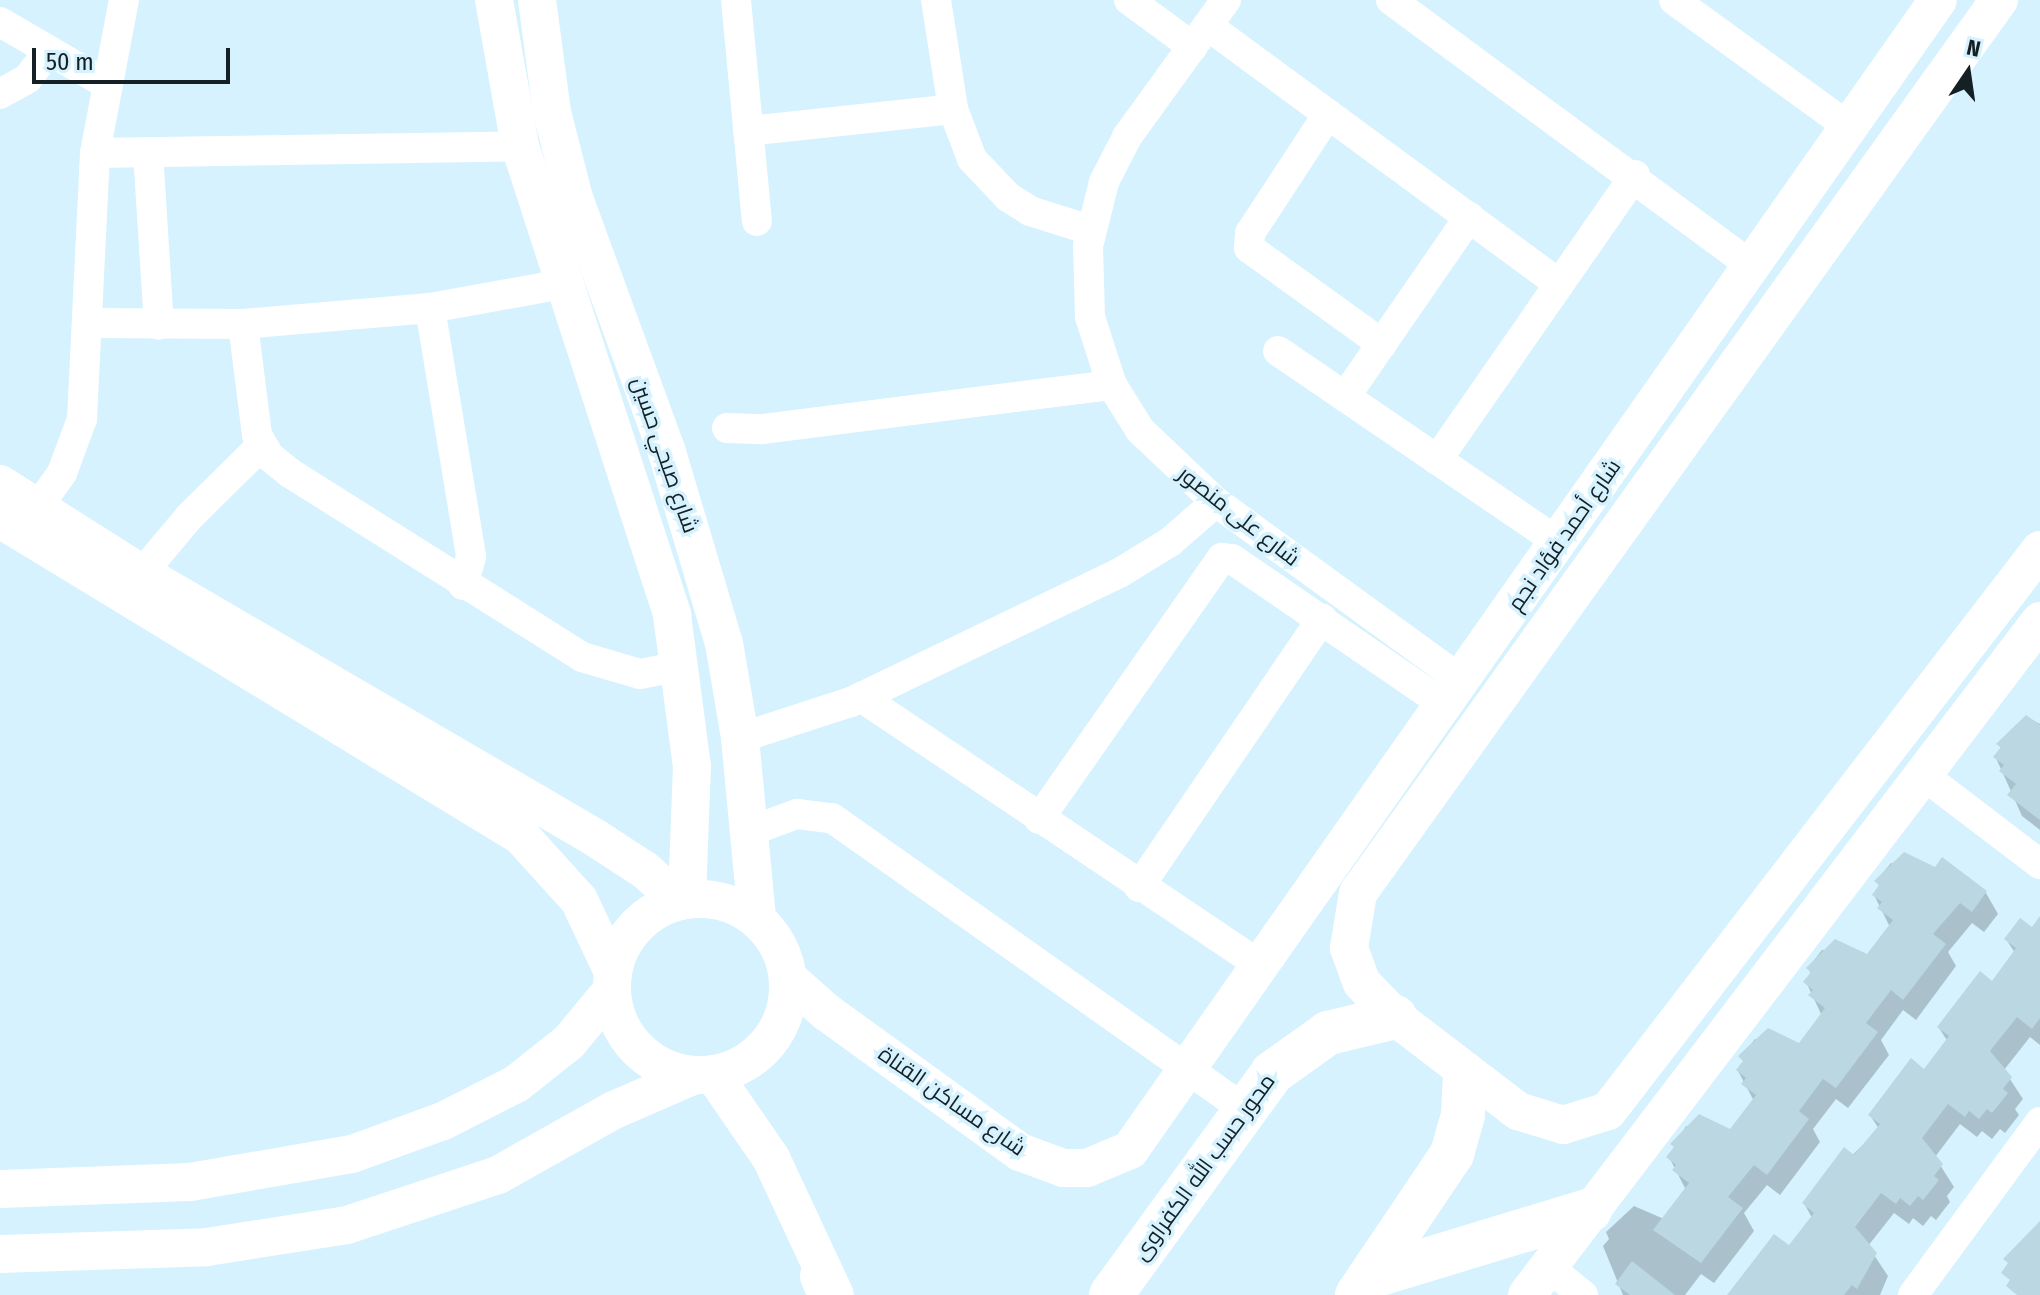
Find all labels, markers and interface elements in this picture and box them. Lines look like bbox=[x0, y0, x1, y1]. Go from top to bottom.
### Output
scale bar bbox=[36, 32, 234, 82]
north arrow bbox=[1928, 32, 2008, 112]
text: N bbox=[1964, 33, 1983, 63]
text: 50 m bbox=[46, 48, 94, 76]
street label: شارع صبحي حسين bbox=[626, 374, 704, 536]
street label: شارع أحمد فؤاد نجم bbox=[1502, 454, 1626, 616]
street label: شارع على منصور bbox=[1173, 460, 1305, 572]
street label: شارع مساكن القناة bbox=[873, 1040, 1031, 1162]
street label: محور حسب الله الكفراوى bbox=[1127, 1068, 1281, 1266]

